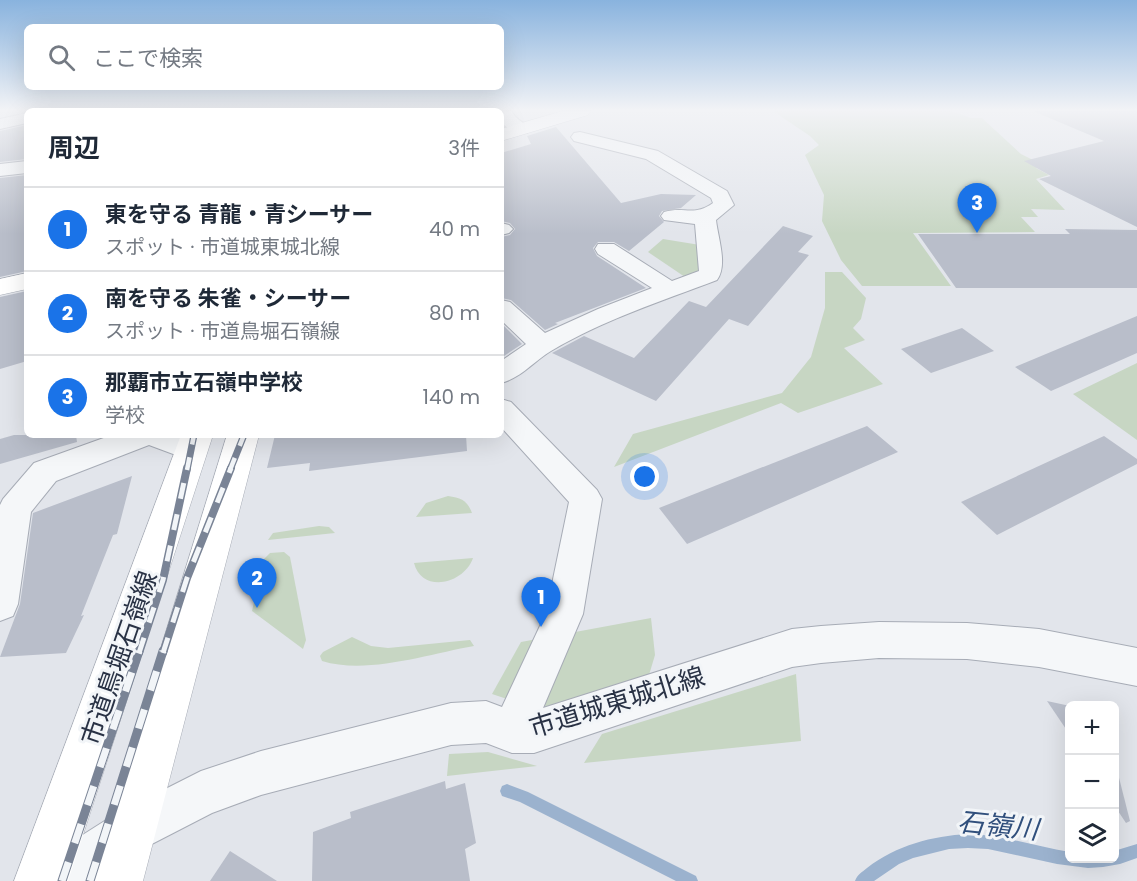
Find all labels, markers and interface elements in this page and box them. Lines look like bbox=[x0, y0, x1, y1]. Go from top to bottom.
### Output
search box bbox=[24, 24, 504, 90]
icon: search bbox=[45, 41, 78, 74]
text: ここで検索 bbox=[93, 43, 203, 74]
text: 周辺 bbox=[48, 130, 100, 166]
text: 3件 bbox=[448, 134, 480, 162]
pin: 3 bbox=[958, 184, 996, 233]
text: 東を守る 青龍・青シーサー bbox=[105, 199, 373, 230]
text: 1 bbox=[64, 215, 71, 243]
text: 40 m bbox=[429, 215, 480, 243]
text: スポット · 市道城東城北線 bbox=[105, 233, 340, 261]
text: 南を守る 朱雀・シーサー bbox=[105, 283, 351, 314]
text: 2 bbox=[62, 299, 73, 327]
text: 80 m bbox=[429, 299, 480, 327]
text: スポット · 市道鳥堀石嶺線 bbox=[105, 317, 340, 345]
text: 那覇市立石嶺中学校 bbox=[105, 367, 303, 398]
text: 3 bbox=[61, 383, 74, 411]
text: 140 m bbox=[423, 383, 480, 411]
text: 学校 bbox=[105, 401, 145, 429]
your location bbox=[630, 462, 659, 491]
pin: 2 bbox=[238, 558, 276, 608]
street label: 市道鳥堀石嶺線 bbox=[72, 566, 166, 750]
pin: 1 bbox=[522, 578, 560, 627]
street label: 市道城東城北線 bbox=[525, 658, 709, 746]
map controls bbox=[1065, 701, 1119, 863]
button: + bbox=[1065, 701, 1119, 755]
button: − bbox=[1065, 755, 1119, 809]
water label: 石嶺川 bbox=[956, 803, 1043, 848]
button: layers bbox=[1065, 809, 1119, 863]

